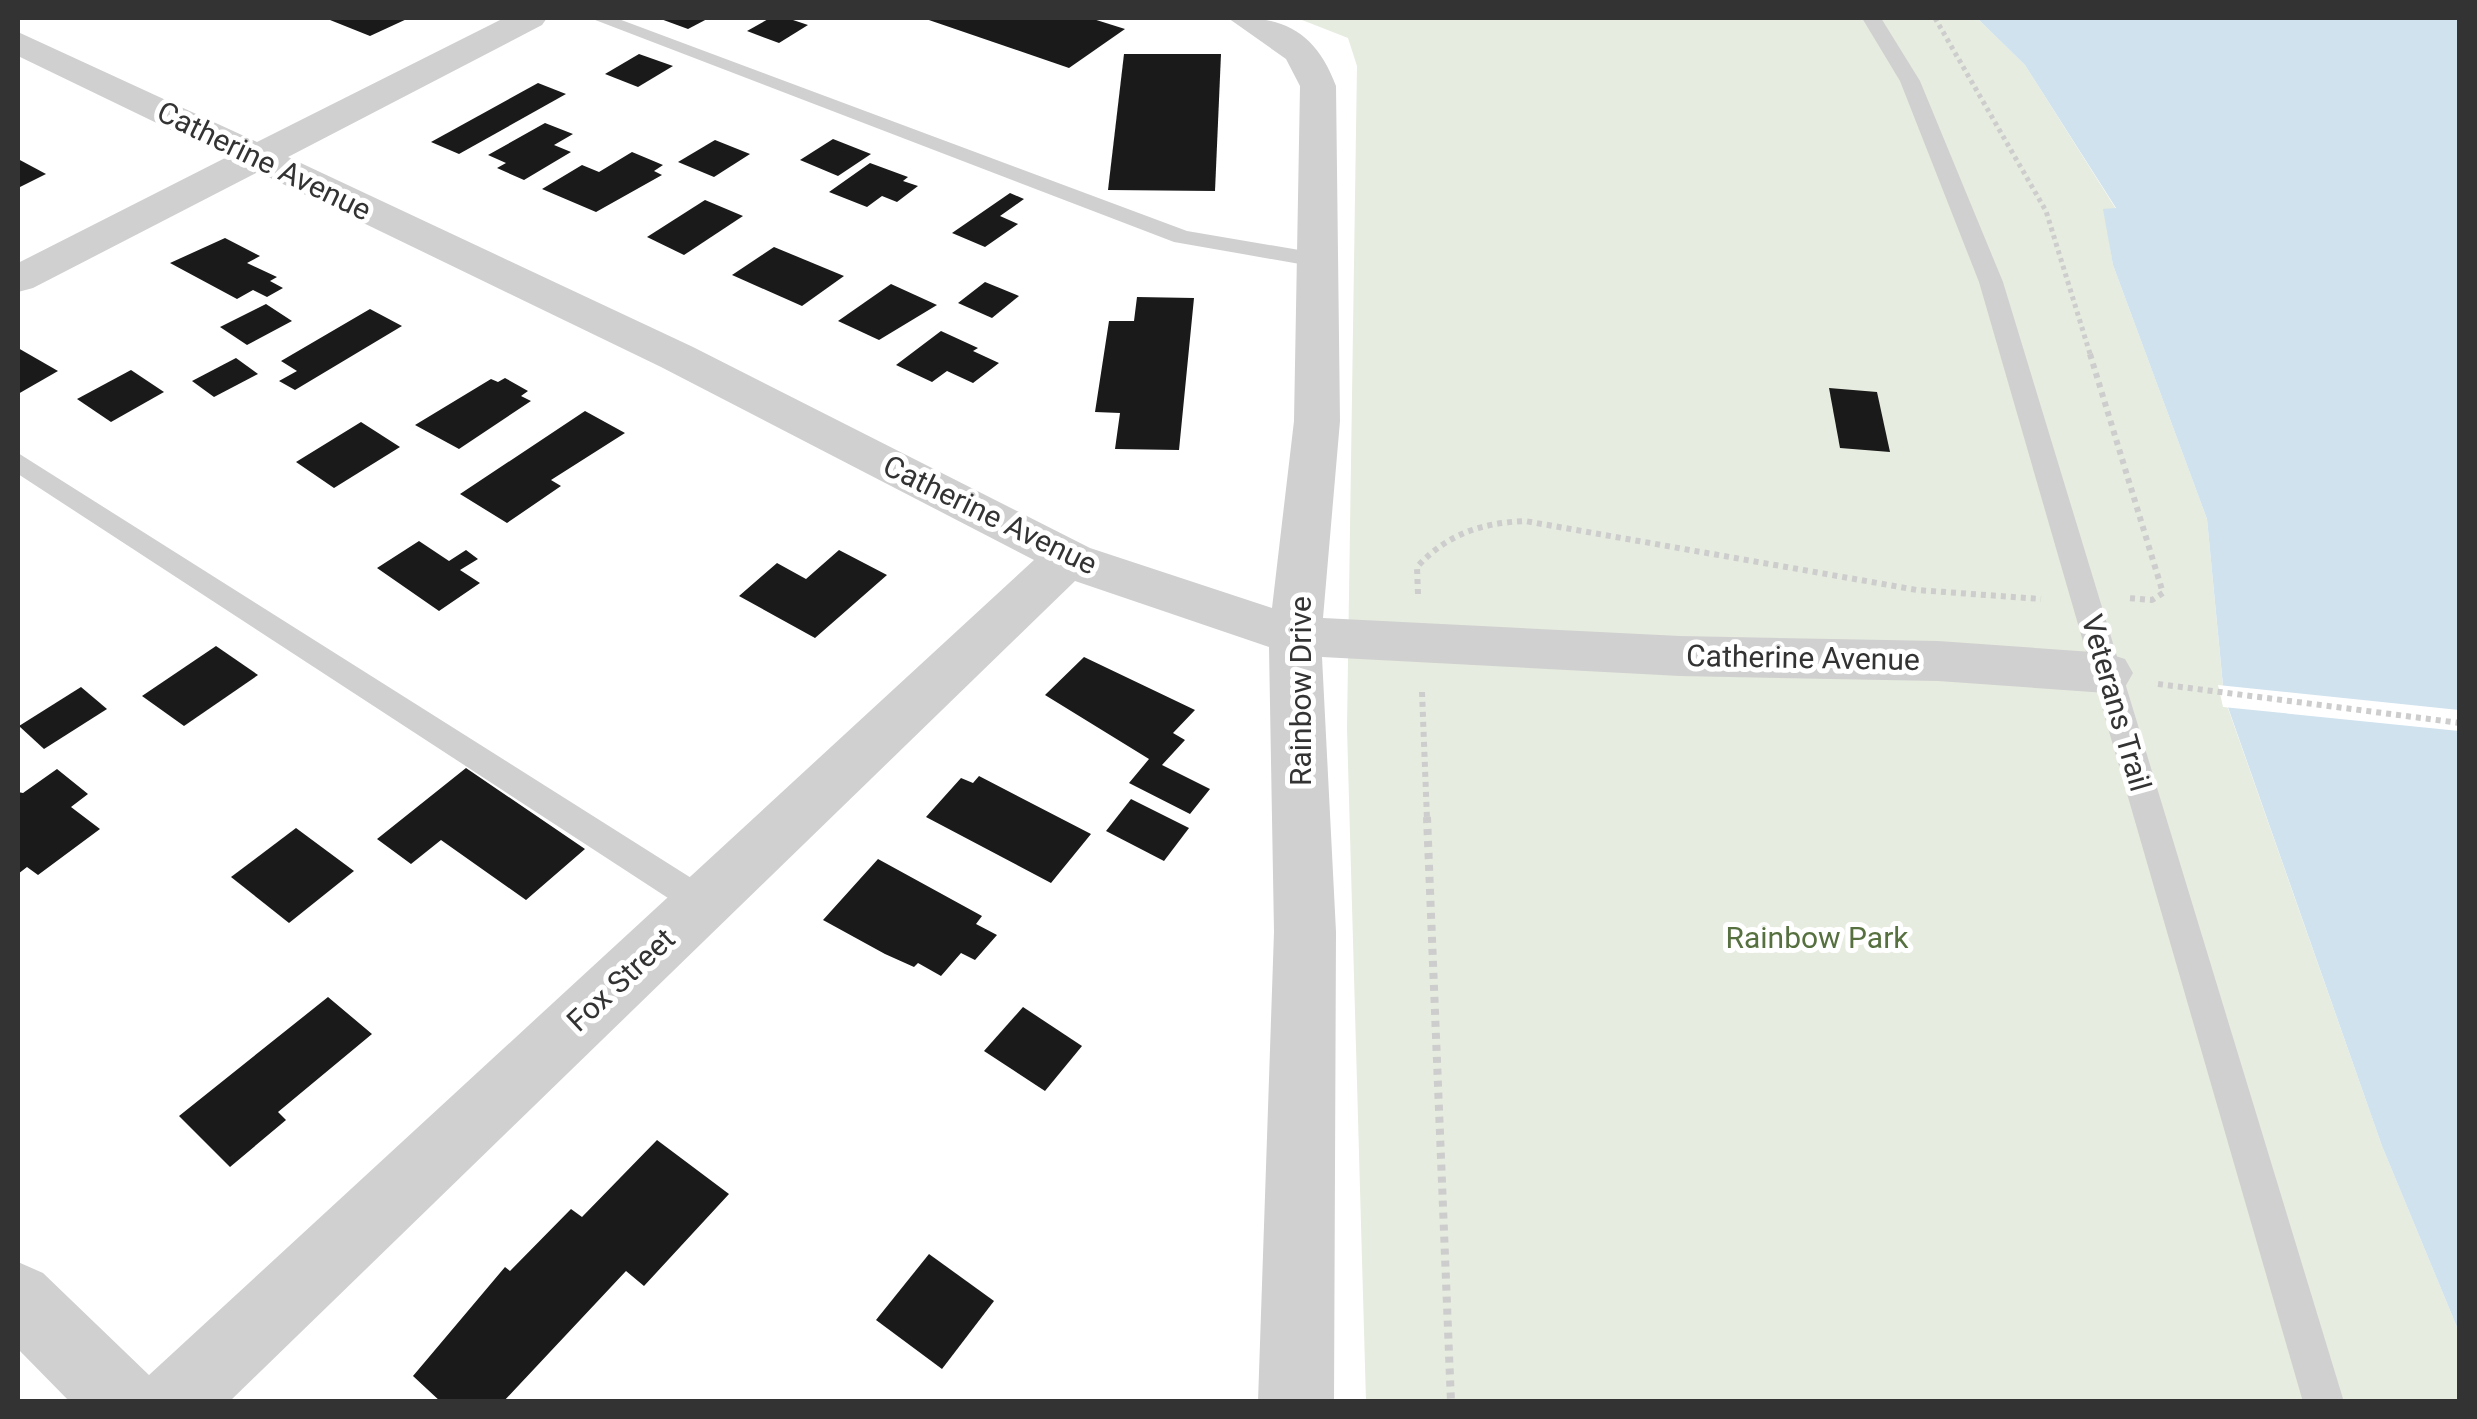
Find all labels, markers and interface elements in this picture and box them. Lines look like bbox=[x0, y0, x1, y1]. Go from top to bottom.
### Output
street label: Catherine Avenue bbox=[152, 94, 377, 227]
street label: Catherine Avenue bbox=[878, 448, 1103, 581]
street label: Rainbow Drive bbox=[1283, 596, 1318, 786]
street label: Veterans Trail bbox=[2075, 610, 2158, 795]
street label: Catherine Avenue bbox=[1686, 638, 1920, 677]
park label: Rainbow Park bbox=[1725, 920, 1909, 955]
street label: Fox Street bbox=[560, 921, 682, 1038]

